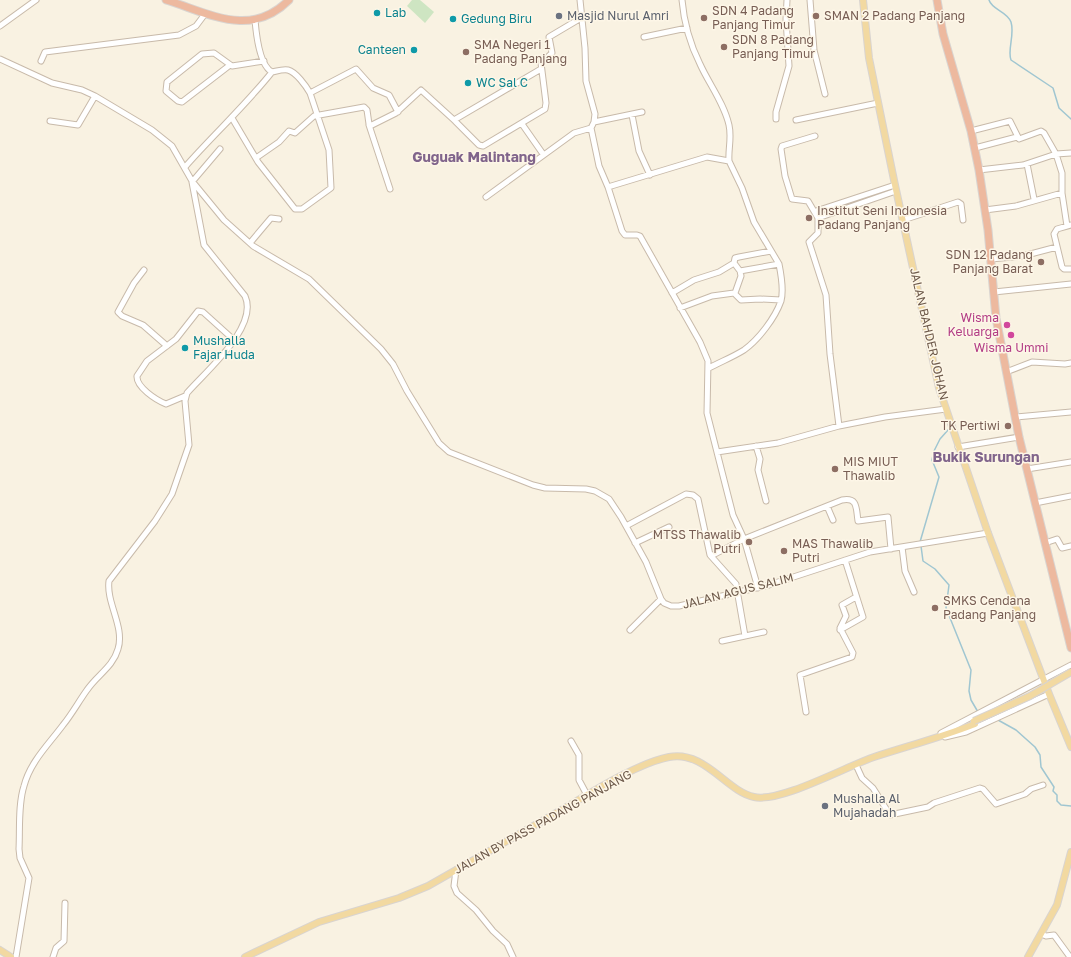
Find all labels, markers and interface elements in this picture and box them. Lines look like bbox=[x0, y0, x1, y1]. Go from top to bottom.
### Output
place label: SDN 4 Padang Panjang Timur bbox=[712, 3, 795, 32]
place label: Lab bbox=[385, 5, 406, 20]
marker: Lab bbox=[372, 8, 382, 18]
place label: Masjid Nurul Amri bbox=[567, 8, 669, 23]
place label: SMAN 2 Padang Panjang bbox=[824, 8, 965, 23]
place label: Gedung Biru bbox=[461, 11, 532, 26]
marker: Masjid Nurul Amri bbox=[554, 11, 564, 21]
marker: SMAN 2 Padang Panjang bbox=[811, 11, 821, 21]
marker: SDN 4 Padang Panjang Timur bbox=[699, 13, 709, 23]
marker: Gedung Biru bbox=[448, 14, 458, 24]
place label: SDN 8 Padang Panjang Timur bbox=[732, 32, 815, 61]
place label: SMA Negeri 1 Padang Panjang bbox=[474, 37, 567, 66]
place label: Canteen bbox=[358, 42, 406, 57]
marker: SDN 8 Padang Panjang Timur bbox=[719, 42, 729, 52]
marker: Canteen bbox=[409, 45, 419, 55]
marker: SMA Negeri 1 Padang Panjang bbox=[461, 47, 471, 57]
place label: WC Sal C bbox=[476, 75, 528, 90]
marker: WC Sal C bbox=[463, 78, 473, 88]
district label: Guguak Malintang bbox=[412, 148, 536, 165]
place label: Institut Seni Indonesia Padang Panjang bbox=[817, 203, 947, 232]
marker: Institut Seni Indonesia Padang Panjang bbox=[804, 213, 814, 223]
place label: SDN 12 Padang Panjang Barat bbox=[946, 247, 1033, 276]
marker: SDN 12 Padang Panjang Barat bbox=[1036, 257, 1046, 267]
street label: JALAN BAHDER JOHAN bbox=[907, 266, 952, 402]
place label: Wisma Keluarga bbox=[947, 310, 999, 339]
marker: Wisma Keluarga bbox=[1002, 320, 1012, 330]
marker: Wisma Ummi bbox=[1006, 330, 1016, 340]
place label: Mushalla Fajar Huda bbox=[193, 333, 255, 362]
place label: Wisma Ummi bbox=[974, 340, 1048, 355]
marker: Mushalla Fajar Huda bbox=[180, 343, 190, 353]
place label: TK Pertiwi bbox=[941, 418, 1000, 433]
marker: TK Pertiwi bbox=[1003, 421, 1013, 431]
district label: Bukik Surungan bbox=[933, 448, 1039, 465]
place label: MIS MIUT Thawalib bbox=[843, 454, 899, 483]
marker: MIS MIUT Thawalib bbox=[830, 464, 840, 474]
place label: MTSS Thawalib Putri bbox=[653, 527, 741, 556]
place label: MAS Thawalib Putri bbox=[792, 536, 873, 565]
marker: MTSS Thawalib Putri bbox=[744, 537, 754, 547]
marker: MAS Thawalib Putri bbox=[779, 546, 789, 556]
street label: JALAN AGUS SALIM bbox=[681, 569, 795, 612]
place label: SMKS Cendana Padang Panjang bbox=[943, 593, 1036, 622]
marker: SMKS Cendana Padang Panjang bbox=[930, 603, 940, 613]
street label: JALAN BY PASS PADANG PANJANG bbox=[451, 766, 634, 877]
place label: Mushalla Al Mujahadah bbox=[833, 791, 900, 820]
marker: Mushalla Al Mujahadah bbox=[820, 801, 830, 811]

